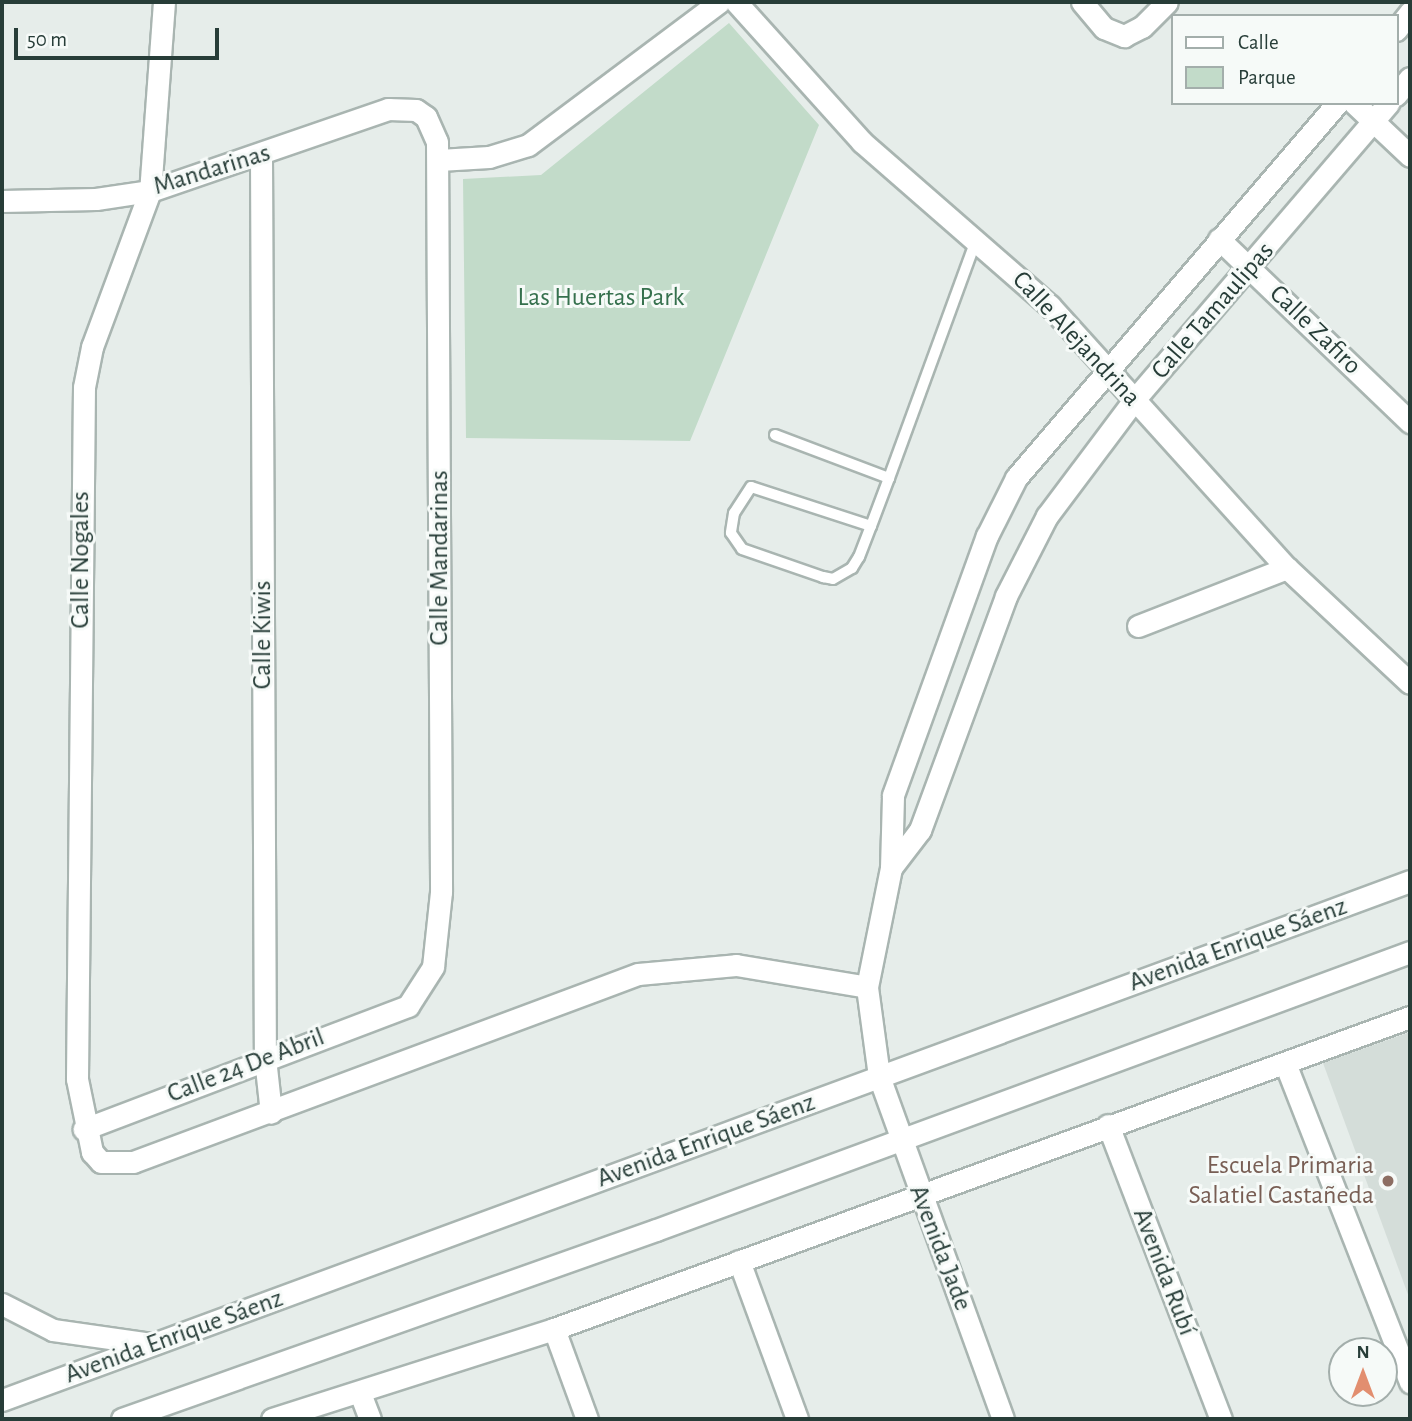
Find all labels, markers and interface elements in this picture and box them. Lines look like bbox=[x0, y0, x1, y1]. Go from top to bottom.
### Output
scale bar bbox=[18, 14, 222, 58]
legend bbox=[1170, 14, 1398, 105]
text: 50 m bbox=[27, 29, 67, 50]
text: Calle bbox=[1238, 32, 1279, 53]
text: Parque bbox=[1238, 67, 1296, 88]
street label: Mandarinas bbox=[150, 137, 274, 203]
street label: Calle Tamaulipas bbox=[1145, 236, 1281, 386]
street label: Calle Alejandrina bbox=[1005, 265, 1147, 413]
street label: Calle Zafiro bbox=[1263, 279, 1367, 381]
park label: Las Huertas Park bbox=[518, 282, 684, 314]
street label: Calle Mandarinas bbox=[424, 470, 456, 646]
street label: Calle Nogales bbox=[65, 491, 97, 629]
street label: Calle Kiwis bbox=[247, 581, 279, 689]
street label: Avenida Enrique Sáenz bbox=[1125, 891, 1351, 999]
street label: Calle 24 De Abril bbox=[163, 1022, 329, 1110]
street label: Avenida Enrique Sáenz bbox=[593, 1087, 819, 1195]
place label: Escuela Primaria Salatiel Castañeda bbox=[1188, 1150, 1374, 1212]
marker: Escuela Primaria Salatiel Castañeda bbox=[1380, 1173, 1396, 1189]
street label: Avenida Jade bbox=[902, 1181, 978, 1315]
street label: Avenida Rubí bbox=[1126, 1204, 1202, 1340]
street label: Avenida Enrique Sáenz bbox=[61, 1283, 287, 1391]
north arrow bbox=[1328, 1337, 1398, 1407]
text: N bbox=[1356, 1343, 1370, 1362]

